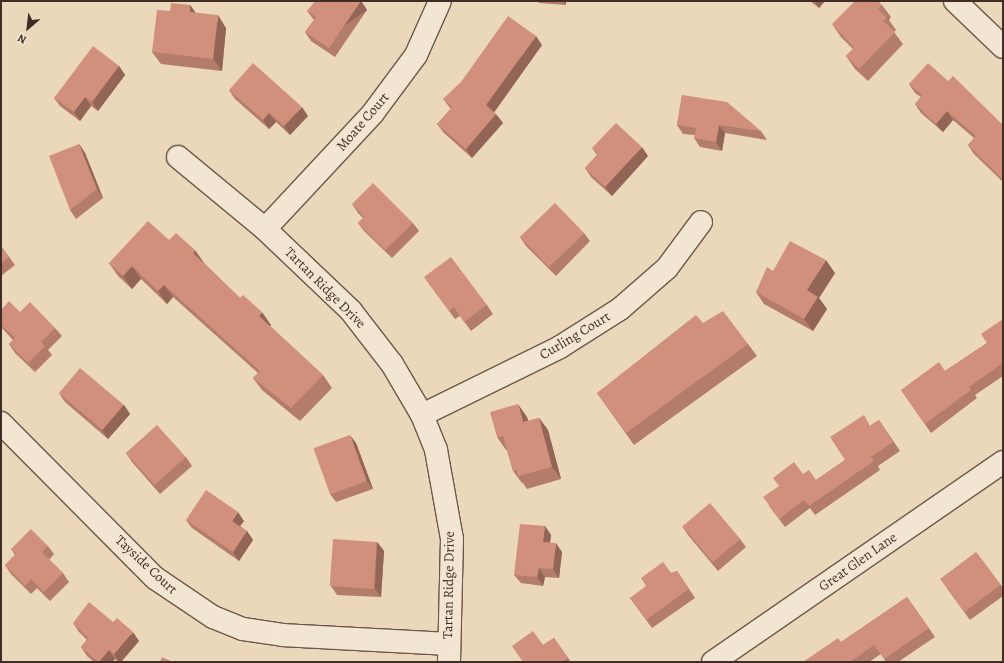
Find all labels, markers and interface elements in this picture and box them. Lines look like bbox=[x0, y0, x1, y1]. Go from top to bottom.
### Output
north arrow bbox=[8, 8, 48, 48]
text: N bbox=[15, 31, 29, 48]
street label: Moate Court bbox=[333, 89, 393, 155]
street label: Tartan Ridge Drive bbox=[281, 244, 369, 332]
street label: Curling Court bbox=[537, 308, 613, 364]
street label: Great Glen Lane bbox=[816, 529, 900, 595]
street label: Tartan Ridge Drive bbox=[440, 531, 458, 639]
street label: Tayside Court bbox=[112, 532, 180, 598]

